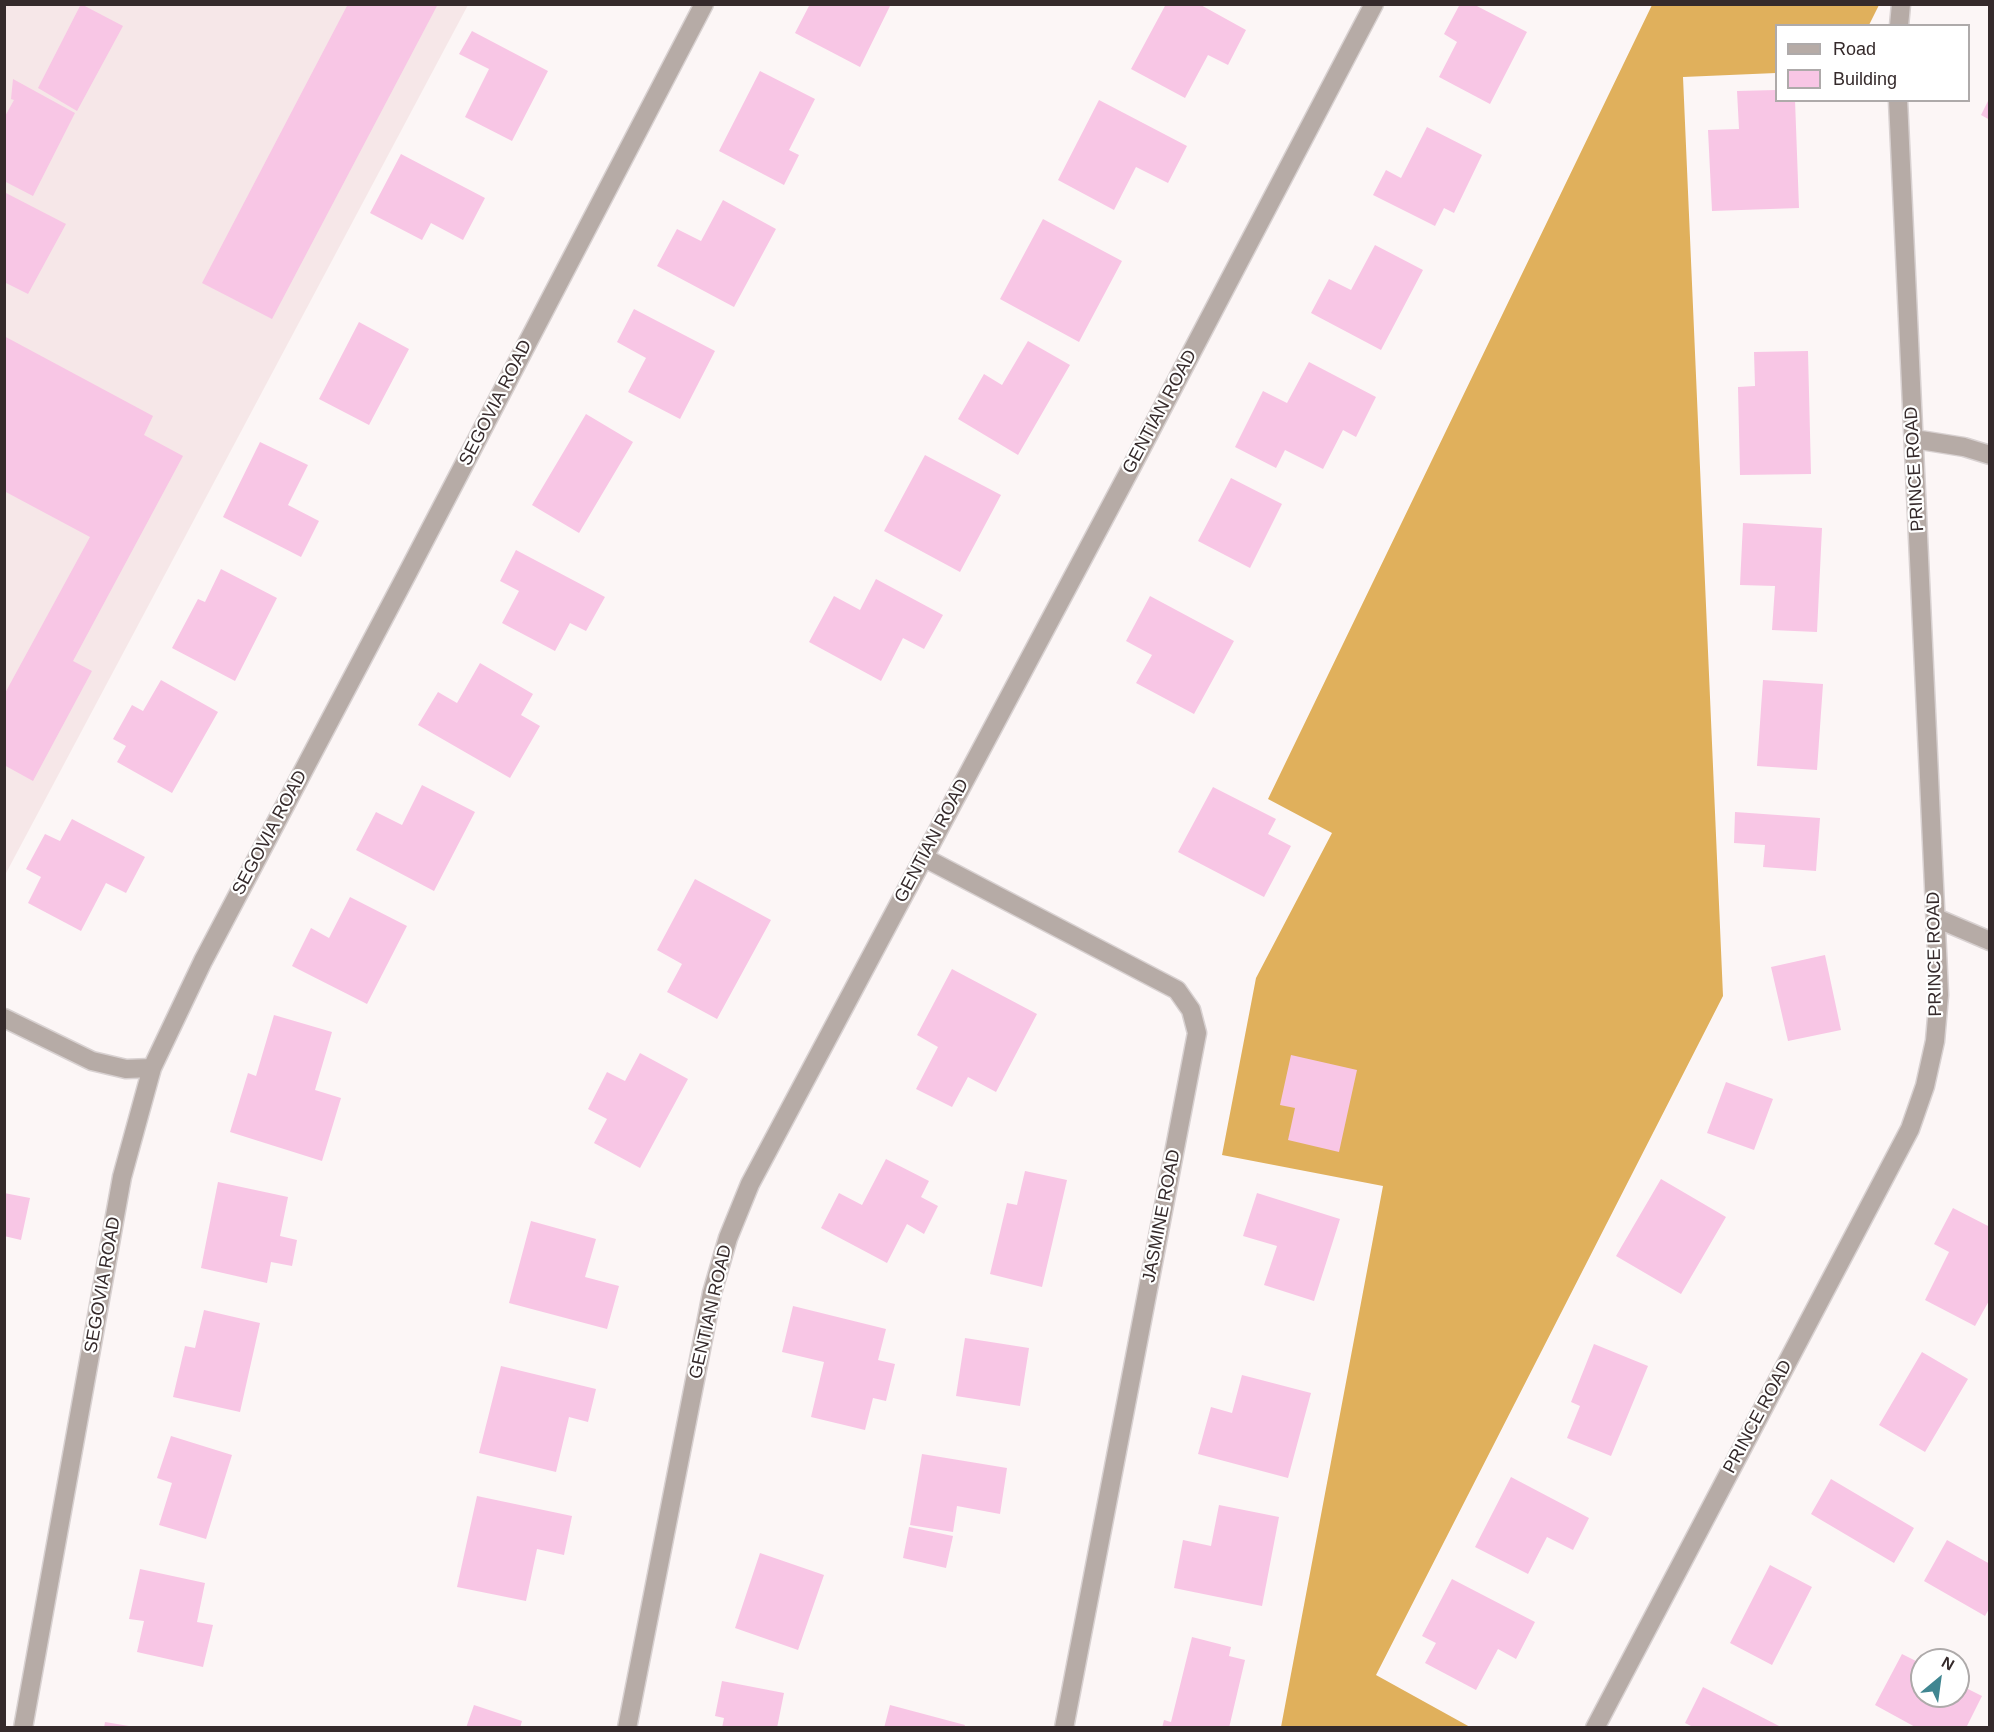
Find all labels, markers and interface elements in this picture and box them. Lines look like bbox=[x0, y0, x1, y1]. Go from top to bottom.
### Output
legend bbox=[1775, 24, 1970, 102]
text: Road bbox=[1833, 39, 1876, 59]
text: Building bbox=[1833, 69, 1897, 89]
street label: SEGOVIA ROAD bbox=[455, 337, 537, 469]
street label: GENTIAN ROAD bbox=[1118, 346, 1202, 478]
street label: PRINCE ROAD bbox=[1901, 406, 1929, 532]
street label: SEGOVIA ROAD bbox=[228, 767, 312, 899]
street label: GENTIAN ROAD bbox=[890, 775, 974, 907]
street label: PRINCE ROAD bbox=[1923, 891, 1947, 1017]
street label: JASMINE ROAD bbox=[1139, 1148, 1185, 1284]
street label: SEGOVIA ROAD bbox=[80, 1215, 126, 1355]
street label: GENTIAN ROAD bbox=[685, 1243, 737, 1381]
street label: PRINCE ROAD bbox=[1719, 1357, 1797, 1477]
north arrow bbox=[1910, 1648, 1970, 1708]
text: N bbox=[1939, 1653, 1957, 1674]

